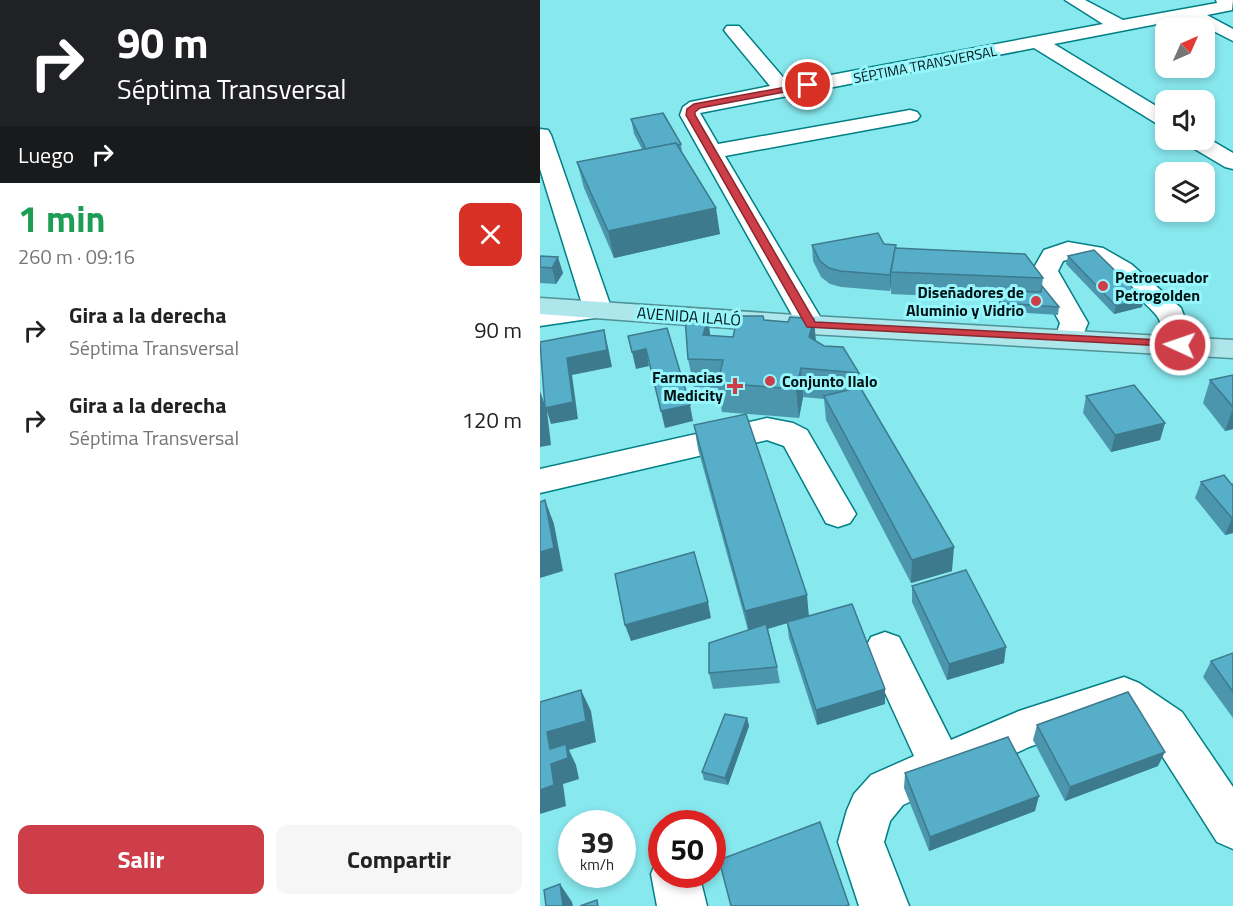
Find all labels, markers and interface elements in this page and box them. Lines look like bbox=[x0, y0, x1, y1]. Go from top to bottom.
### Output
text: 90 m bbox=[117, 10, 209, 74]
north arrow bbox=[1155, 18, 1215, 78]
map controls bbox=[1155, 18, 1215, 222]
icon: right bbox=[18, 24, 96, 102]
street label: SÉPTIMA TRANSVERSAL bbox=[851, 40, 999, 88]
pin bbox=[782, 59, 833, 110]
text: Séptima Transversal bbox=[117, 68, 347, 109]
icon: arrive bbox=[791, 68, 824, 101]
button: sound bbox=[1155, 90, 1215, 150]
text: Luego bbox=[18, 138, 74, 172]
icon: right bbox=[86, 138, 119, 171]
button: layers bbox=[1155, 162, 1215, 222]
text: 1 min bbox=[18, 191, 105, 246]
button: close bbox=[459, 203, 522, 266]
text: 260 m · 09:16 bbox=[18, 241, 135, 272]
place label: Petroecuador Petrogolden bbox=[1115, 265, 1208, 307]
marker: Petroecuador Petrogolden bbox=[1096, 279, 1110, 293]
place label: Diseñadores de Aluminio y Vidrio bbox=[906, 280, 1024, 322]
marker: Diseñadores de Aluminio y Vidrio bbox=[1029, 294, 1043, 308]
text: Gira a la derecha bbox=[69, 298, 226, 332]
street label: AVENIDA ILALÓ bbox=[636, 300, 742, 332]
text: 90 m bbox=[474, 313, 522, 347]
position arrow bbox=[1148, 313, 1212, 377]
icon: right bbox=[18, 314, 51, 347]
text: Séptima Transversal bbox=[69, 332, 239, 363]
place label: Farmacias Medicity bbox=[652, 365, 723, 407]
place label: Conjunto Ilalo bbox=[782, 369, 878, 393]
marker: Conjunto Ilalo bbox=[763, 374, 777, 388]
marker: Farmacias Medicity bbox=[728, 379, 742, 393]
text: Gira a la derecha bbox=[69, 388, 226, 422]
text: 120 m bbox=[462, 403, 522, 437]
icon: right bbox=[18, 404, 51, 437]
text: Séptima Transversal bbox=[69, 422, 239, 453]
speed limit sign: 50 bbox=[648, 810, 726, 888]
text: 39 bbox=[580, 819, 614, 865]
button: Salir bbox=[18, 825, 264, 894]
button: Compartir bbox=[276, 825, 522, 894]
text: km/h bbox=[580, 853, 614, 876]

